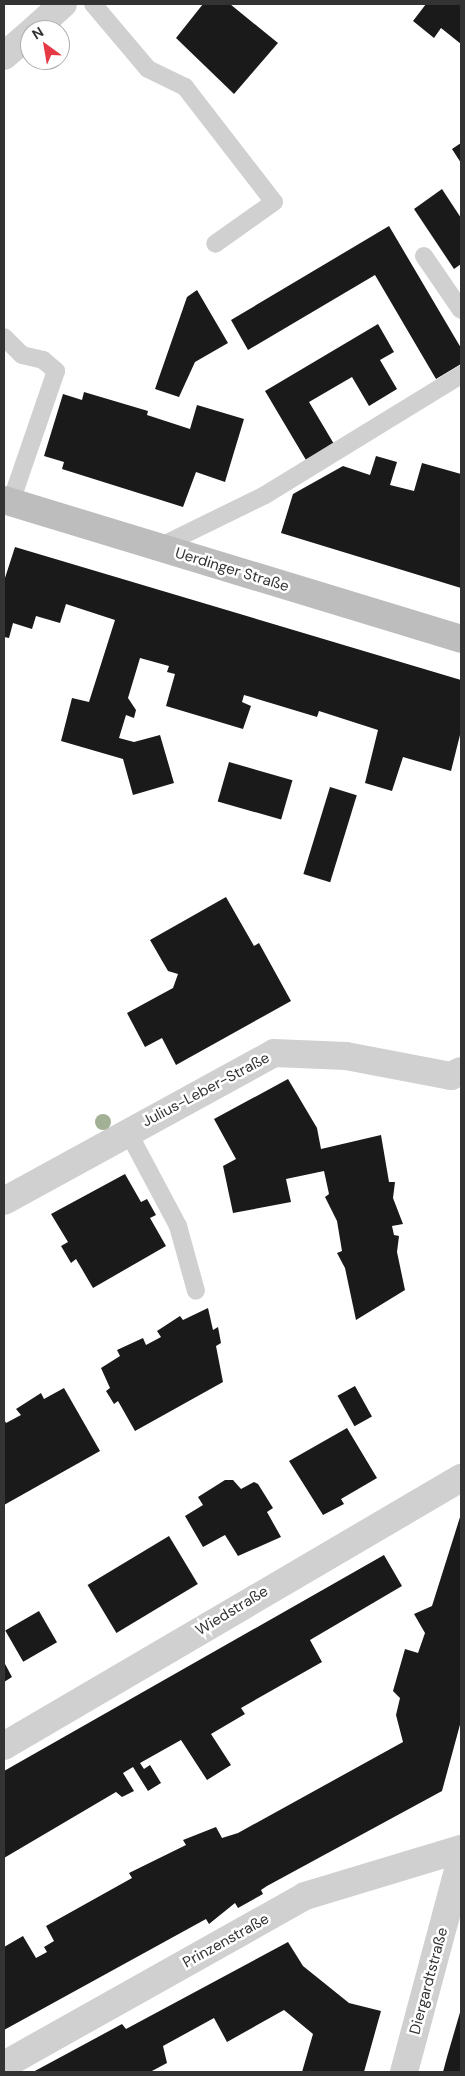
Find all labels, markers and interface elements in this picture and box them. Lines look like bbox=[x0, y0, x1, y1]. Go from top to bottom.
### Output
north arrow bbox=[20, 20, 70, 70]
text: N bbox=[28, 23, 47, 43]
street label: Uerdinger Straße bbox=[173, 544, 291, 596]
street label: Julius-Leber-Straße bbox=[139, 1049, 273, 1131]
street label: Wiedstraße bbox=[193, 1582, 271, 1640]
street label: Prinzenstraße bbox=[180, 1910, 272, 1972]
street label: Diergardtstraße bbox=[406, 1926, 452, 2036]

